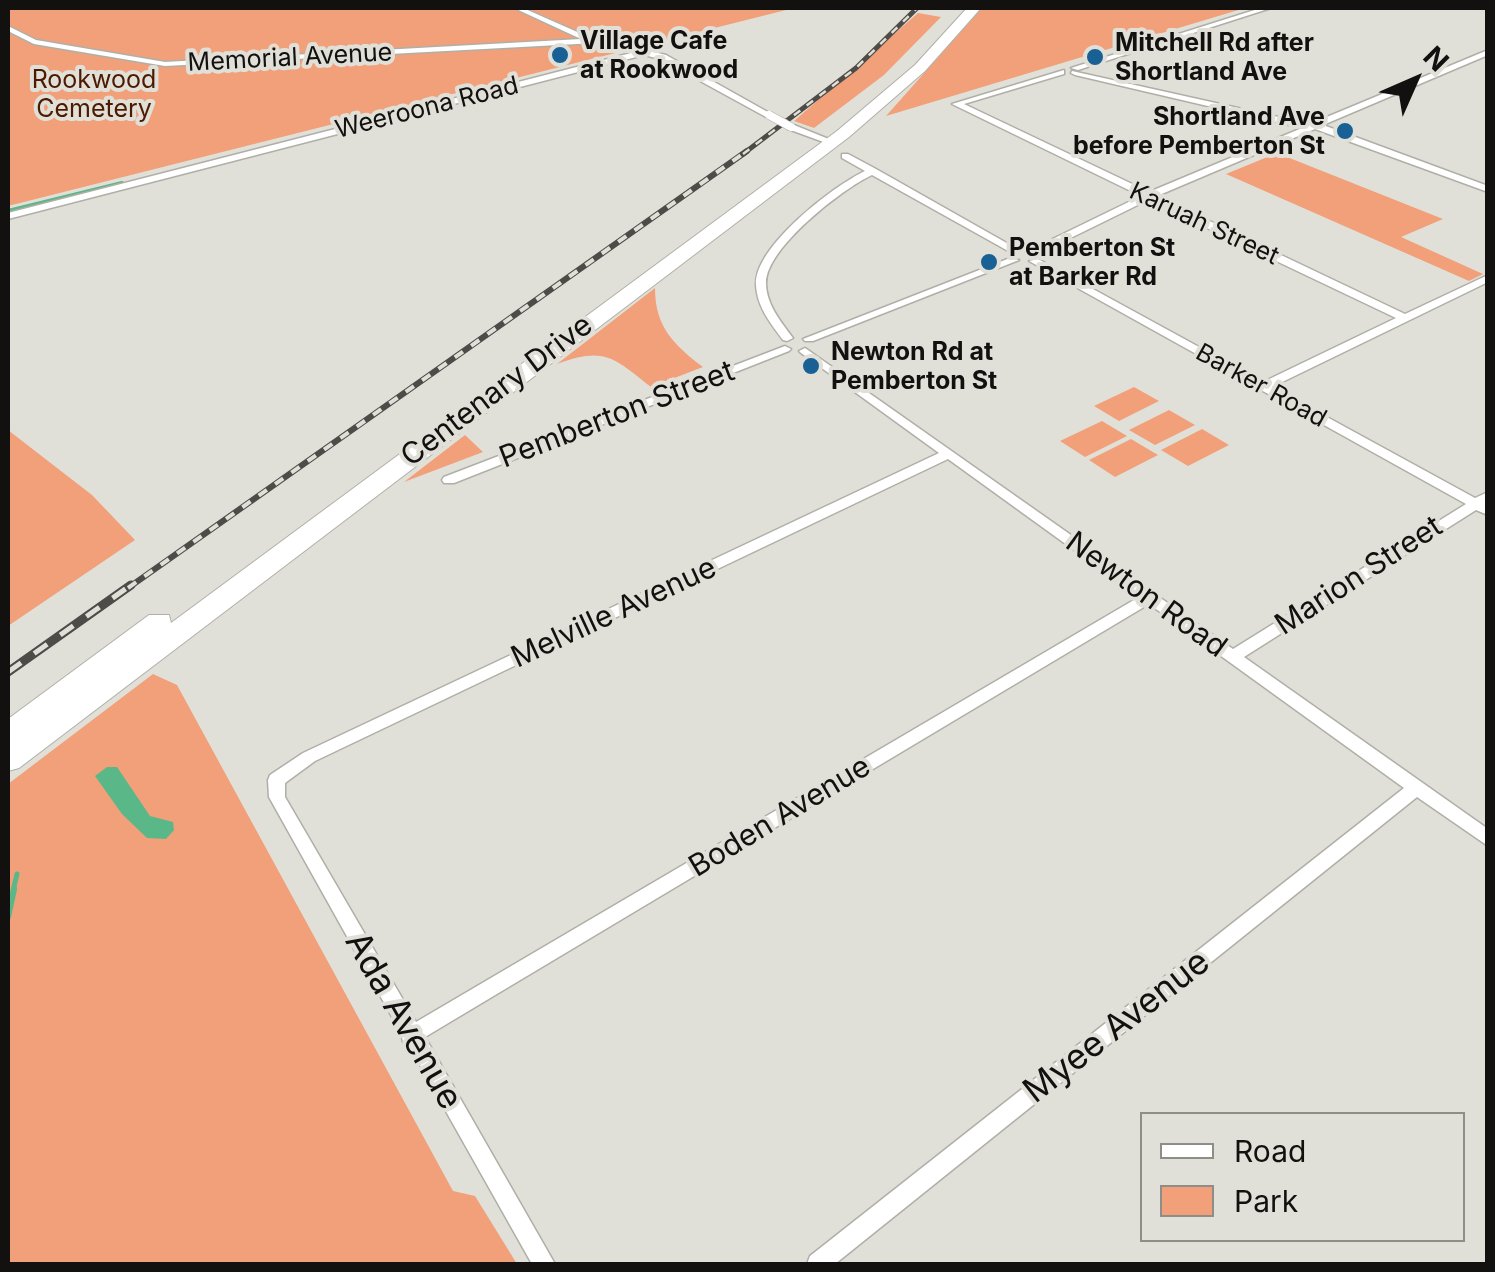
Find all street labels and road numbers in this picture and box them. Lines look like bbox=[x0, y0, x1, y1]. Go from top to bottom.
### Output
street label: Memorial Avenue bbox=[187, 38, 393, 78]
street label: Weeroona Road bbox=[332, 71, 522, 145]
street label: Karuah Street bbox=[1125, 176, 1283, 272]
street label: Centenary Drive bbox=[394, 307, 600, 475]
street label: Barker Road bbox=[1190, 338, 1332, 434]
street label: Pemberton Street bbox=[494, 354, 740, 476]
street label: Marion Street bbox=[1269, 509, 1449, 643]
street label: Newton Road bbox=[1059, 525, 1233, 665]
street label: Melville Avenue bbox=[506, 550, 722, 676]
street label: Boden Avenue bbox=[683, 749, 877, 885]
street label: Ada Avenue bbox=[335, 925, 471, 1117]
street label: Myee Avenue bbox=[1016, 941, 1218, 1113]

